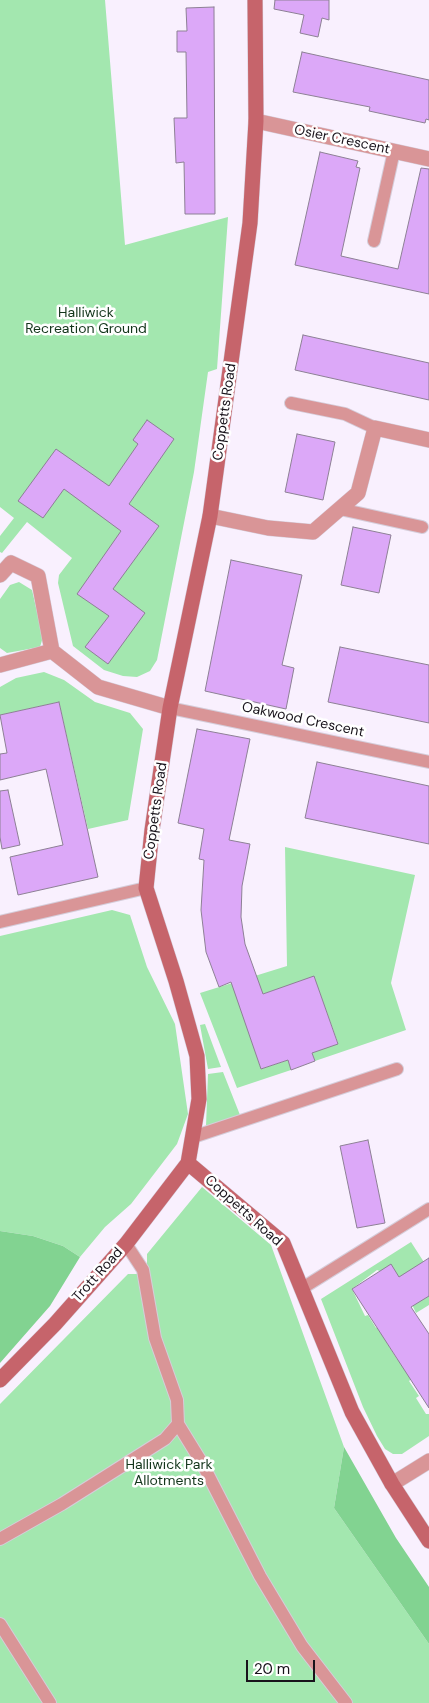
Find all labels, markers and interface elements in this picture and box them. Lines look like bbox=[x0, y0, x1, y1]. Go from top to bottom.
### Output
street label: Osier Crescent bbox=[293, 122, 391, 158]
park label: Halliwick Recreation Ground bbox=[25, 305, 147, 338]
street label: Coppetts Road bbox=[210, 362, 240, 462]
street label: Oakwood Crescent bbox=[240, 699, 366, 741]
street label: Coppetts Road bbox=[141, 761, 171, 861]
street label: Coppetts Road bbox=[201, 1172, 285, 1250]
street label: Trott Road bbox=[69, 1244, 127, 1306]
park label: Halliwick Park Allotments bbox=[125, 1457, 213, 1490]
scale bar bbox=[249, 1650, 318, 1682]
text: 20 m bbox=[254, 1659, 290, 1679]

